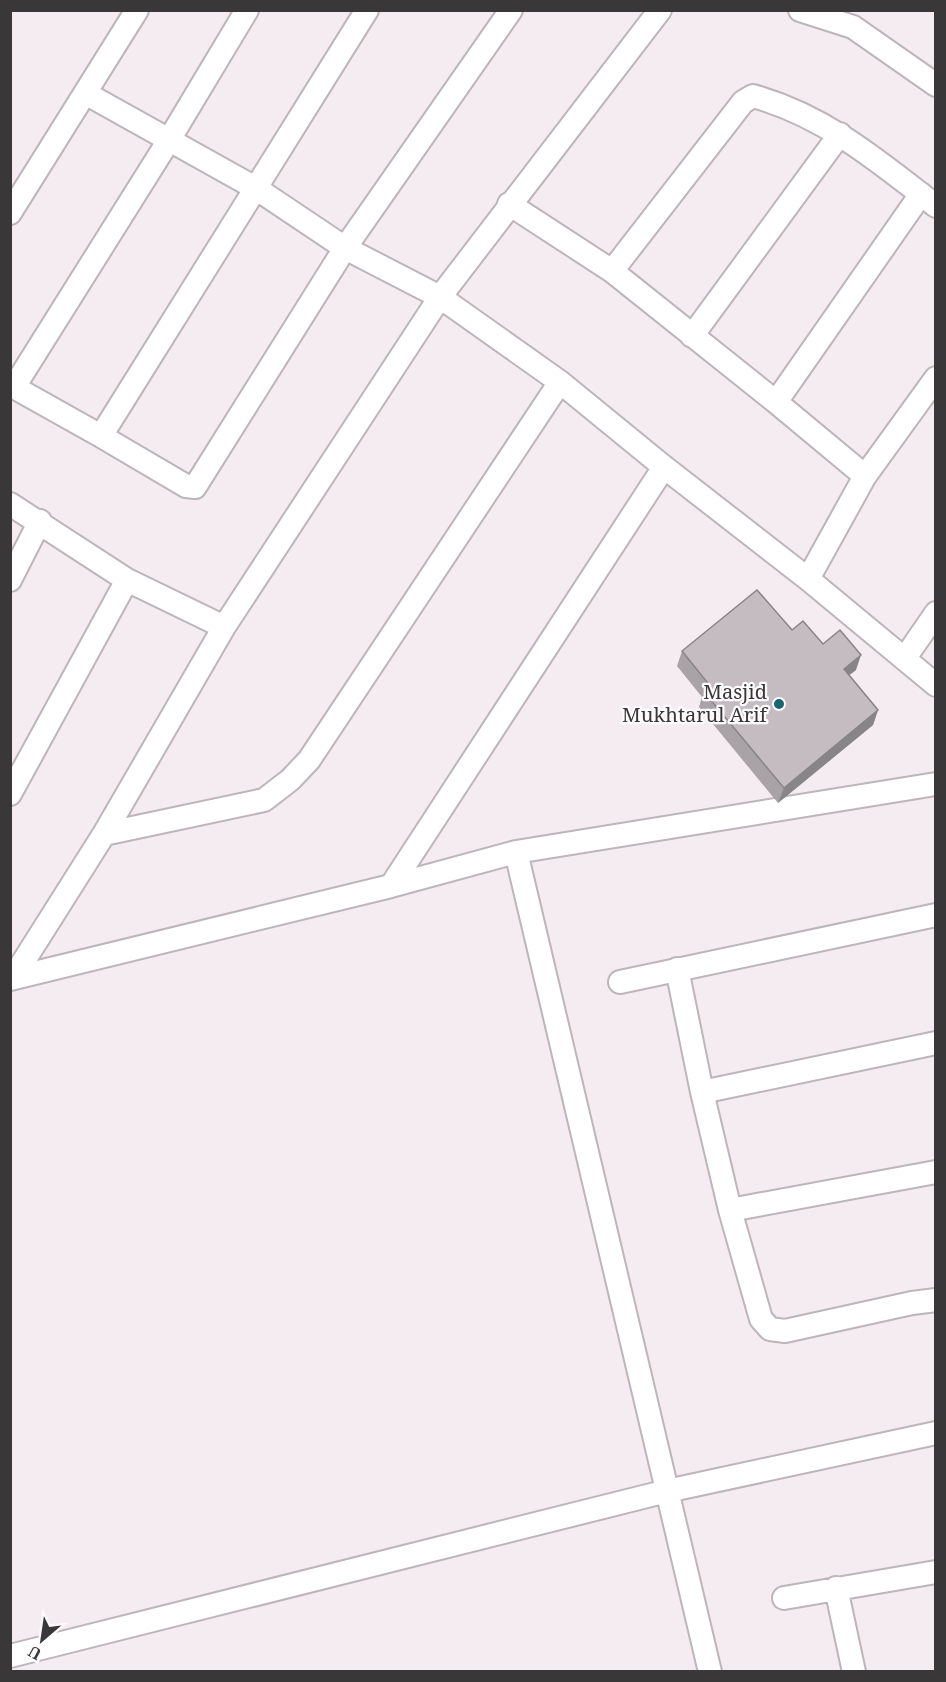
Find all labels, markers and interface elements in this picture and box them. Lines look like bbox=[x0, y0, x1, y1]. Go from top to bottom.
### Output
place label: Masjid Mukhtarul Arif bbox=[622, 678, 769, 728]
marker: Masjid Mukhtarul Arif bbox=[772, 697, 786, 711]
north arrow bbox=[12, 1610, 72, 1670]
text: U bbox=[24, 1641, 45, 1666]

